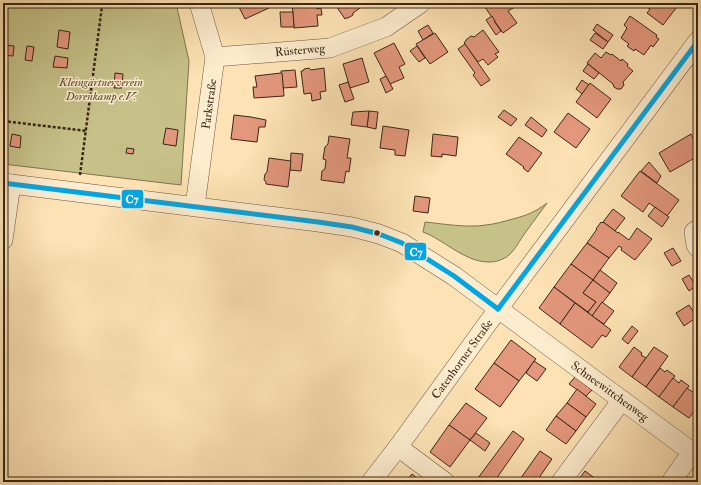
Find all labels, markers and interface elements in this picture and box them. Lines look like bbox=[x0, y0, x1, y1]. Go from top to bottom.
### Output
street label: Rüsterweg bbox=[274, 41, 327, 60]
park label: Kleingärtnerverein Dorenkamp e.V. bbox=[58, 75, 143, 104]
street label: Parkstraße bbox=[199, 78, 220, 130]
line badge: C7 bbox=[121, 189, 144, 209]
text: C7 bbox=[125, 193, 140, 206]
unlabelled marker bbox=[372, 228, 382, 238]
line badge: C7 bbox=[404, 242, 427, 261]
text: C7 bbox=[409, 246, 424, 259]
street label: Catenhorner Straße bbox=[428, 316, 496, 402]
street label: Schneewittchenweg bbox=[568, 358, 653, 425]

